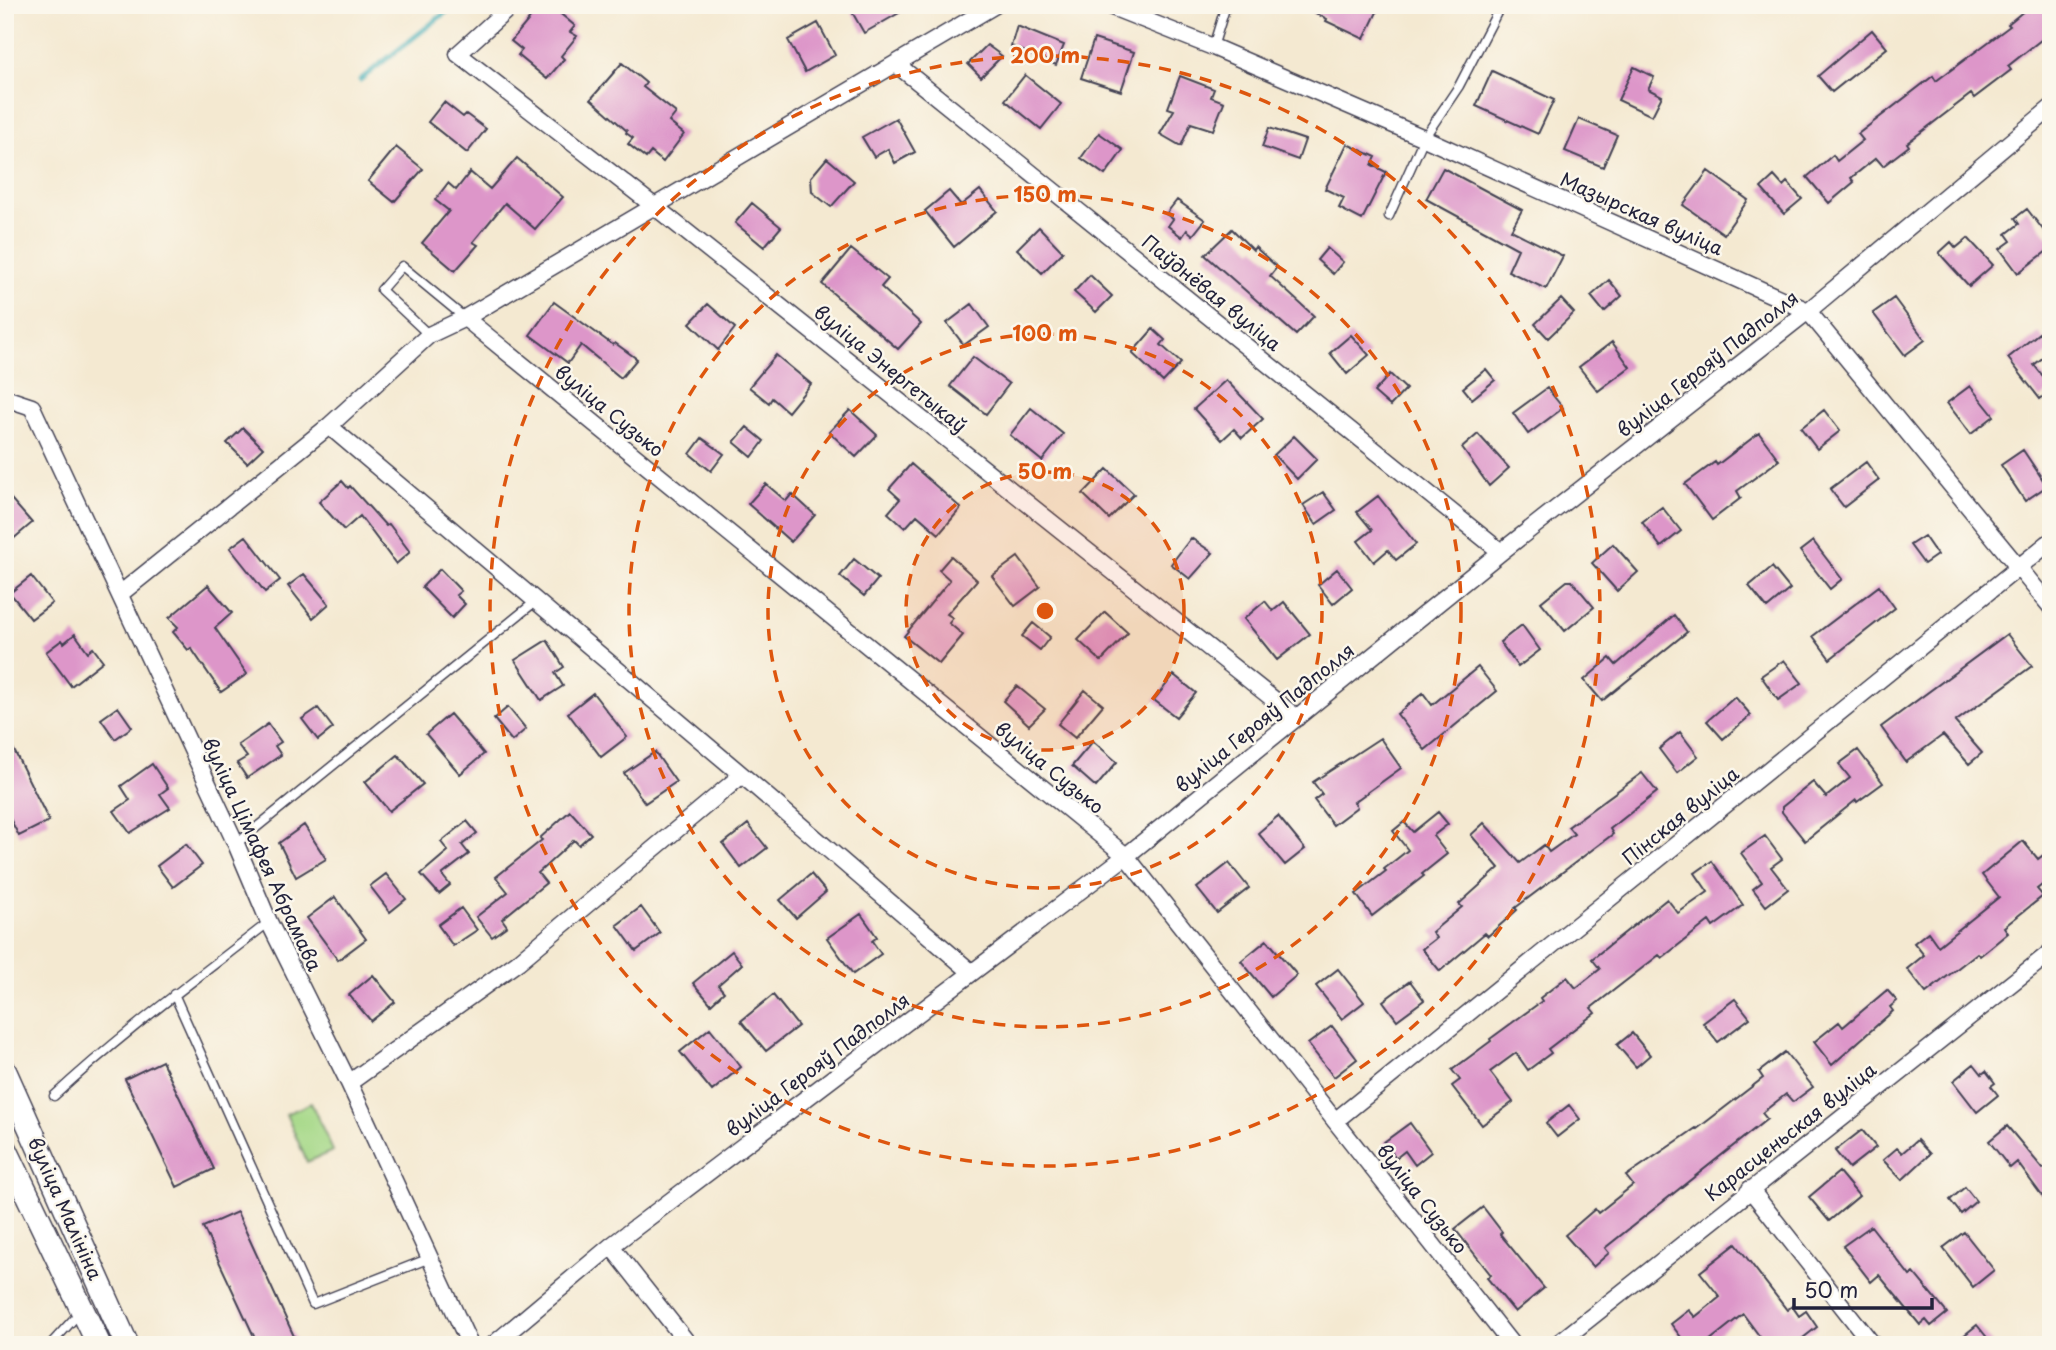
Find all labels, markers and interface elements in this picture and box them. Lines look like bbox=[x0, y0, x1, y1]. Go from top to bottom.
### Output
text: 200 m bbox=[1010, 38, 1080, 70]
street label: Мазырская вуліца bbox=[1556, 164, 1728, 262]
text: 150 m bbox=[1013, 177, 1077, 209]
street label: Паўднёвая вуліца bbox=[1136, 227, 1288, 357]
street label: вуліца Герояў Падполля bbox=[1610, 283, 1804, 443]
street label: вуліца Энергетыкаў bbox=[809, 297, 973, 439]
text: 100 m bbox=[1012, 316, 1078, 348]
street label: вуліца Сузько bbox=[549, 357, 671, 463]
text: 50 m bbox=[1018, 454, 1072, 486]
centre of rings bbox=[1033, 599, 1057, 623]
street label: вуліца Герояў Падполля bbox=[1168, 636, 1360, 798]
street label: вуліца Сузько bbox=[989, 714, 1111, 820]
street label: вуліца Цімафея Абрамава bbox=[197, 733, 330, 975]
street label: Пінская вуліца bbox=[1616, 759, 1745, 871]
street label: вуліца Герояў Падполля bbox=[719, 985, 915, 1143]
street label: Карасценьская вуліца bbox=[1698, 1055, 1882, 1207]
street label: вуліца Малініна bbox=[22, 1132, 110, 1284]
street label: вуліца Сузько bbox=[1371, 1137, 1475, 1259]
scale bar bbox=[1794, 1266, 1932, 1310]
text: 50 m bbox=[1804, 1273, 1858, 1305]

